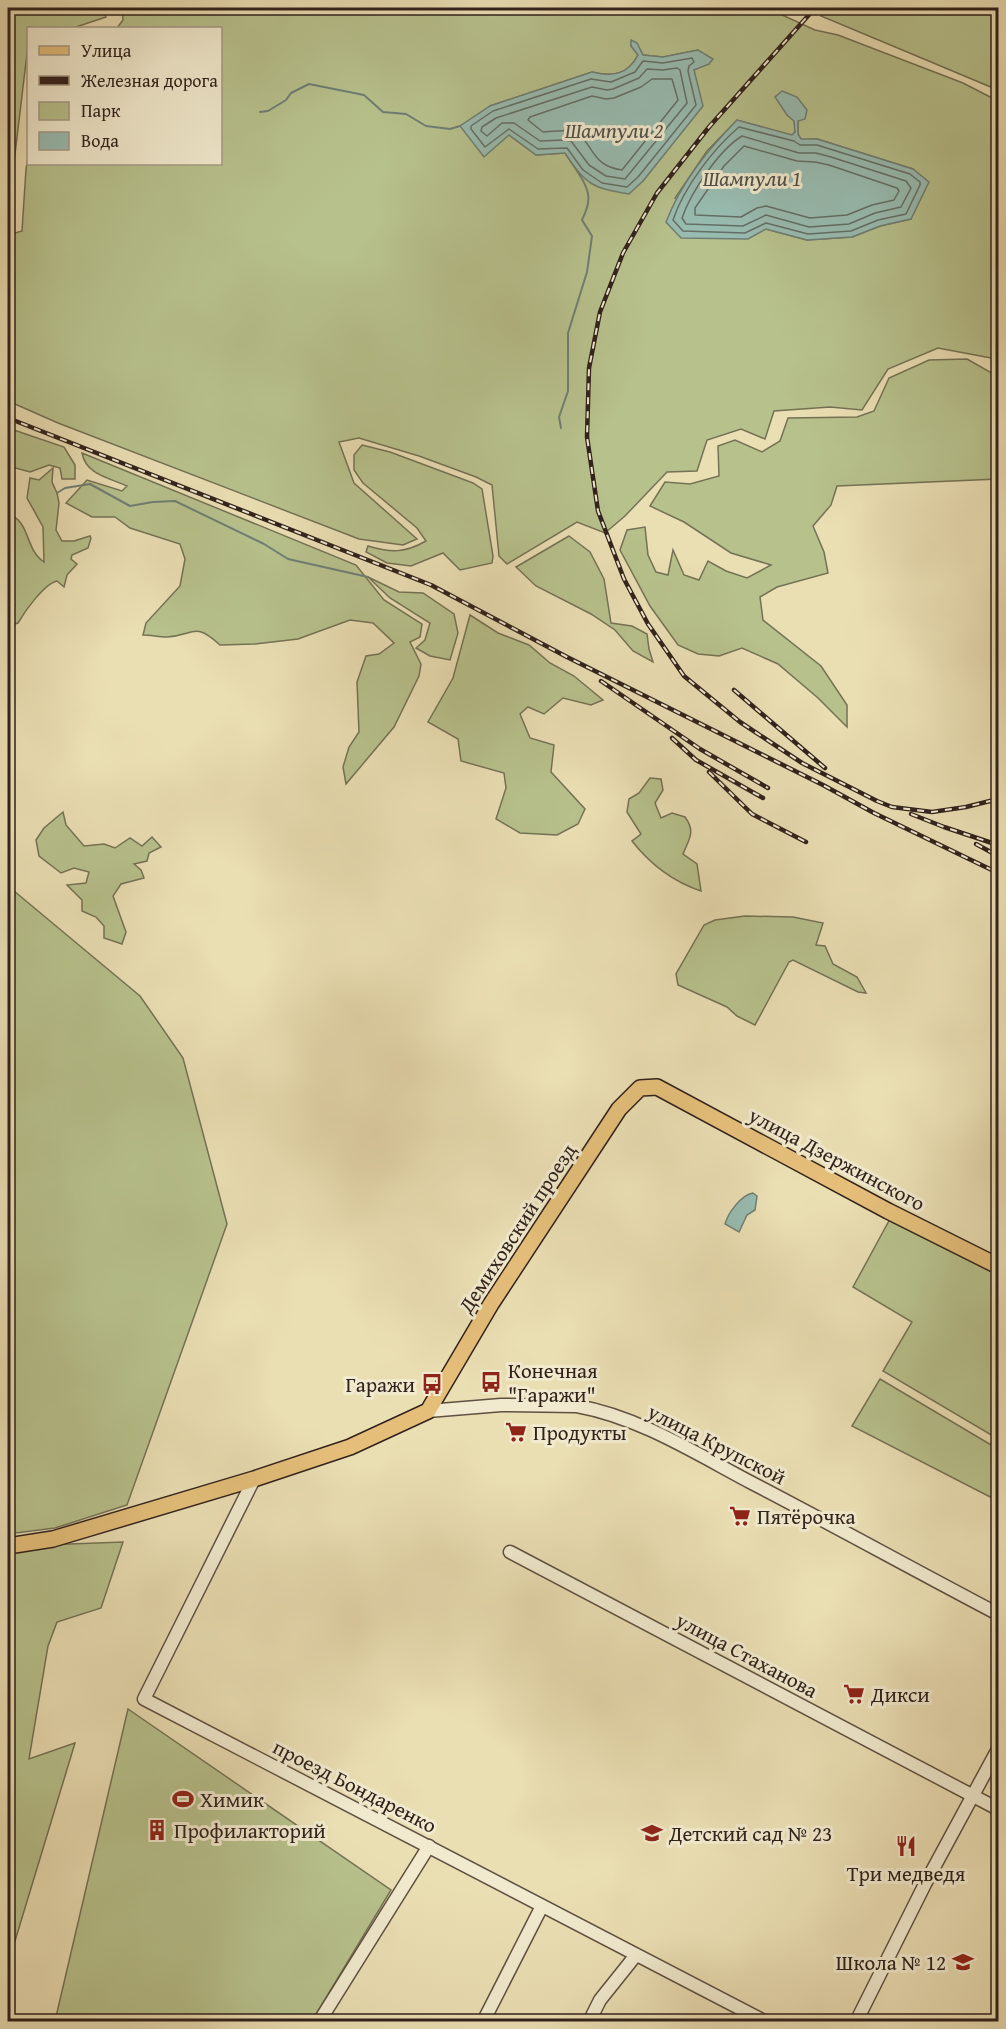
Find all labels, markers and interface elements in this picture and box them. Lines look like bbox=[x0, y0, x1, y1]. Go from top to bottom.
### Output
legend bbox=[27, 27, 222, 165]
text: Улица bbox=[81, 37, 132, 64]
text: Железная дорога bbox=[80, 67, 218, 94]
text: Парк bbox=[81, 97, 121, 124]
water label: Шампули 2 bbox=[565, 114, 663, 146]
text: Вода bbox=[81, 127, 119, 154]
water label: Шампули 1 bbox=[703, 162, 801, 194]
street label: улица Дзержинского bbox=[742, 1099, 931, 1219]
street label: Демиховский проезд bbox=[450, 1137, 584, 1320]
place label: Конечная "Гаражи" bbox=[508, 1355, 598, 1410]
place label: Гаражи bbox=[346, 1369, 415, 1400]
bus stop icon: Конечная "Гаражи" bbox=[479, 1370, 503, 1394]
bus stop icon: Гаражи bbox=[420, 1372, 444, 1396]
street label: улица Крупской bbox=[642, 1395, 792, 1492]
place label: Продукты bbox=[533, 1417, 627, 1448]
supermarket icon: Продукты bbox=[504, 1420, 528, 1444]
place label: Пятёрочка bbox=[757, 1501, 855, 1532]
supermarket icon: Пятёрочка bbox=[728, 1504, 752, 1528]
street label: улица Стаханова bbox=[670, 1604, 823, 1705]
place label: Дикси bbox=[870, 1679, 930, 1710]
supermarket icon: Дикси bbox=[842, 1682, 866, 1706]
street label: проезд Бондаренко bbox=[268, 1731, 442, 1841]
place label: Химик bbox=[200, 1784, 264, 1815]
sports icon: Химик bbox=[171, 1787, 195, 1811]
place label: Профилакторий bbox=[174, 1815, 326, 1846]
building icon: Профилакторий bbox=[145, 1818, 169, 1842]
place label: Детский сад № 23 bbox=[668, 1818, 832, 1849]
school or university icon: Детский сад № 23 bbox=[640, 1821, 664, 1845]
restaurant icon: Три медведя bbox=[894, 1834, 918, 1858]
place label: Три медведя bbox=[847, 1858, 966, 1889]
place label: Школа № 12 bbox=[836, 1947, 946, 1978]
school or university icon: Школа № 12 bbox=[951, 1950, 975, 1974]

